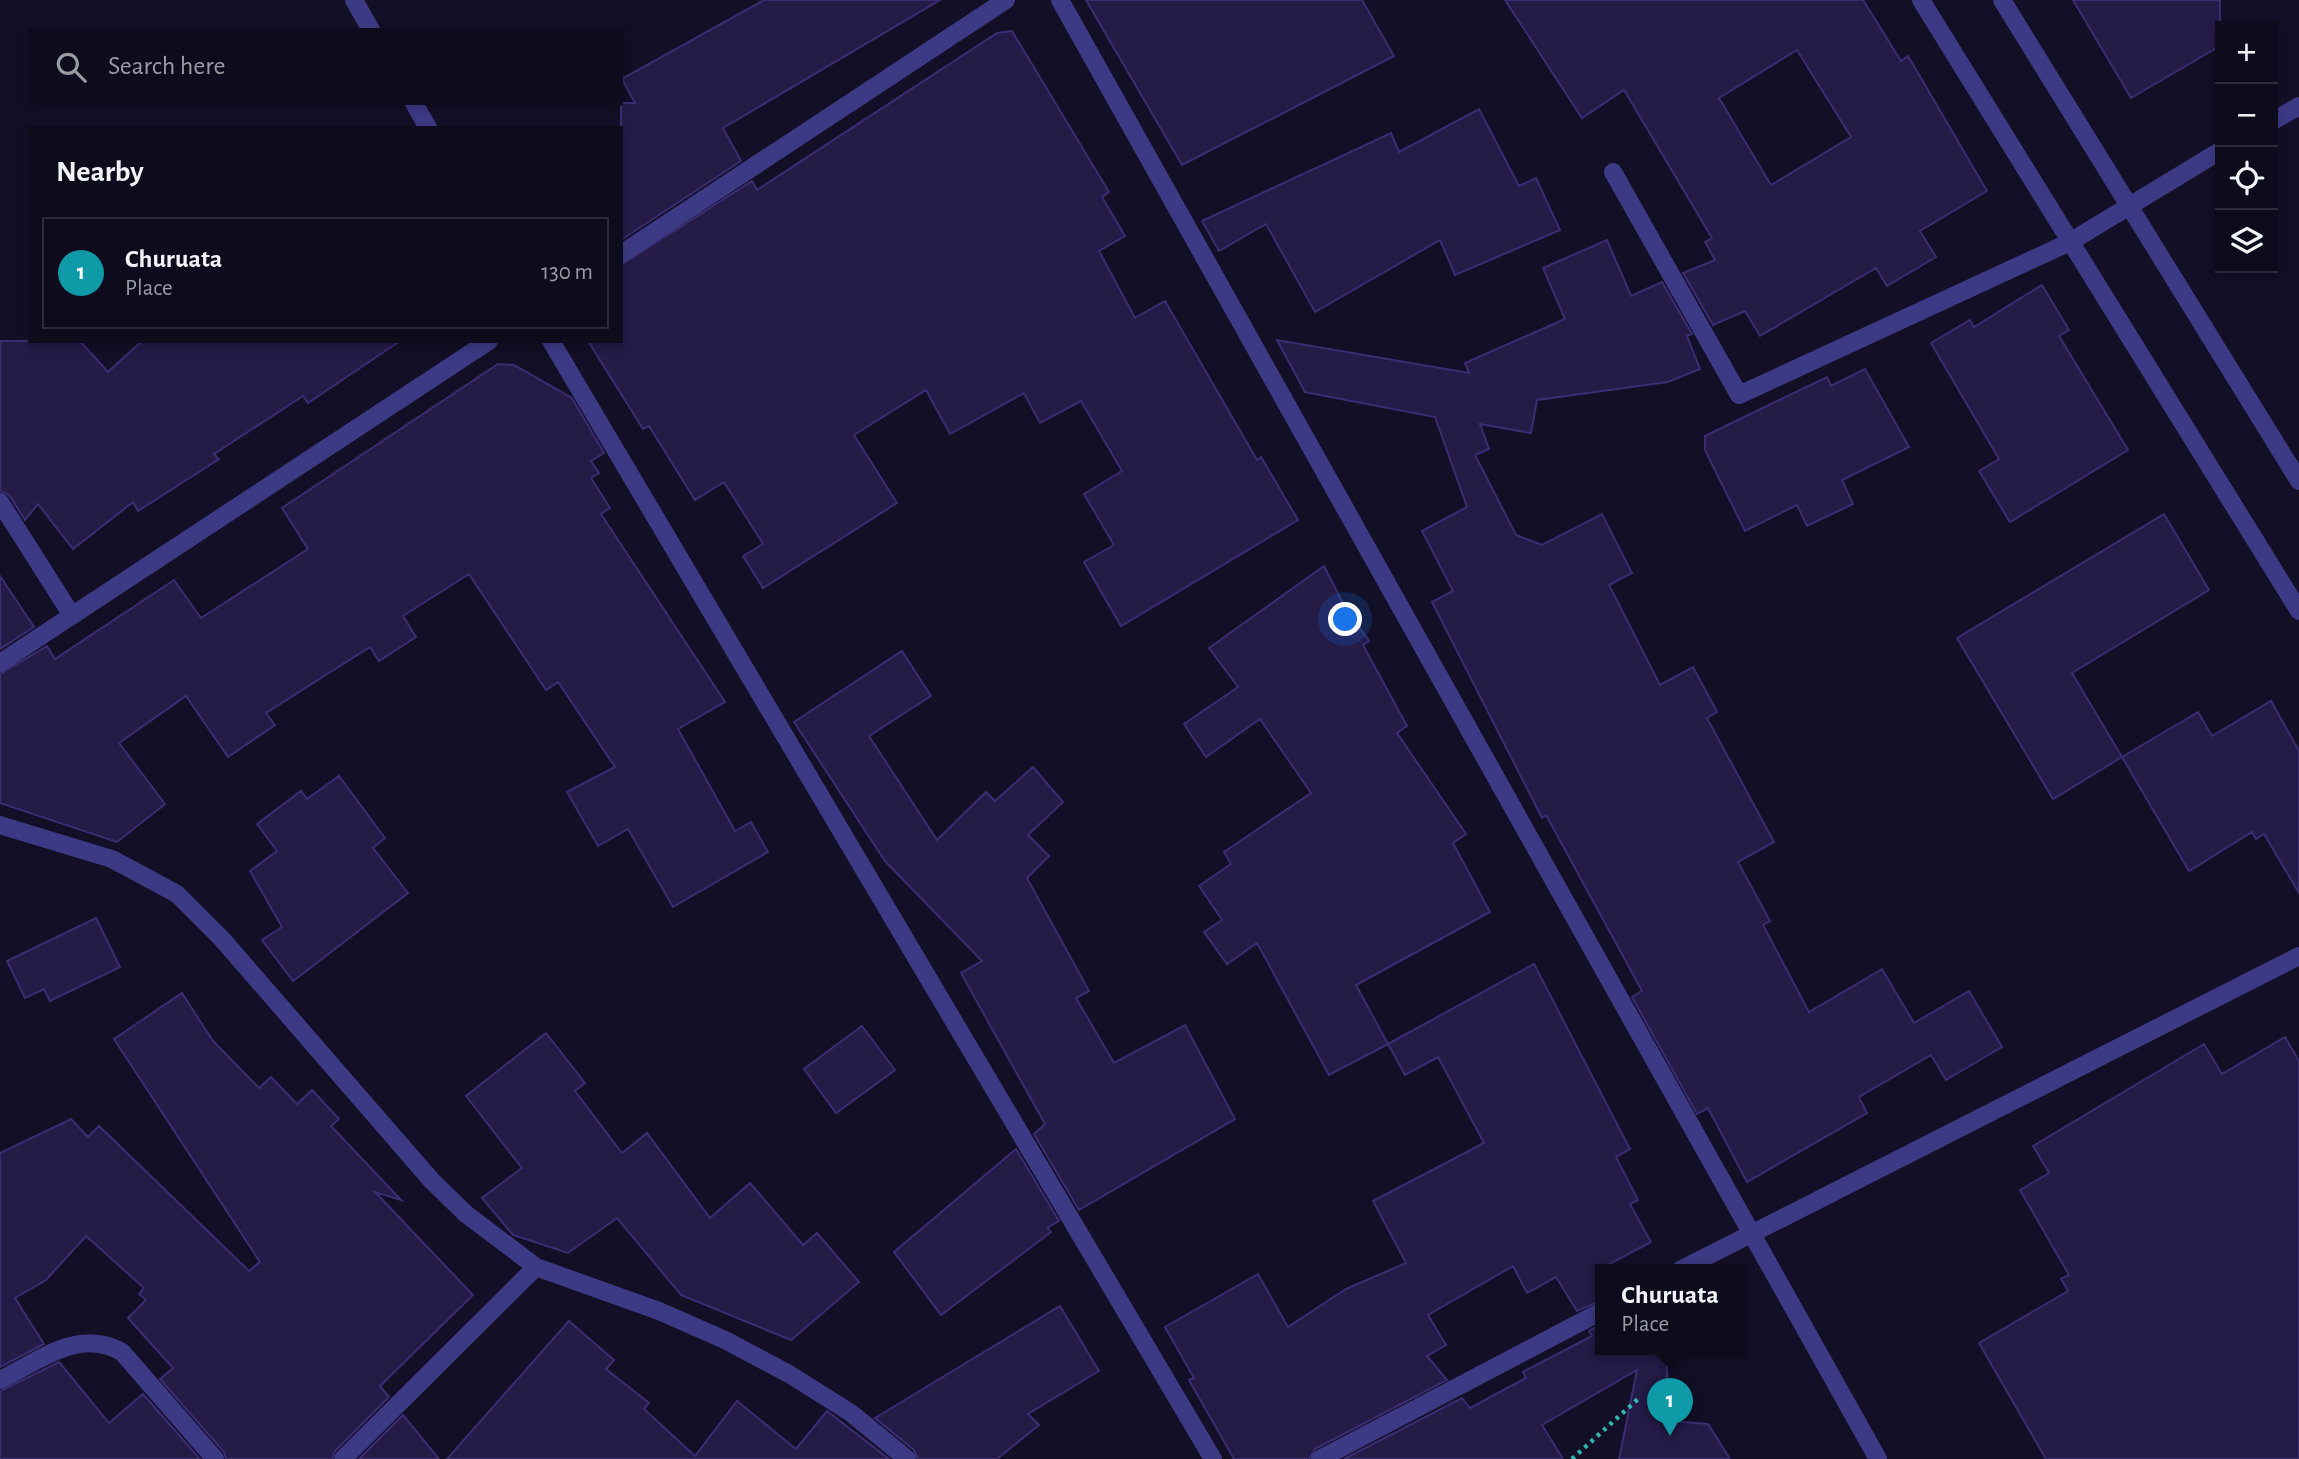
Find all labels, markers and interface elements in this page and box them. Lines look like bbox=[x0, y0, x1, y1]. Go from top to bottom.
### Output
map controls bbox=[2215, 21, 2278, 273]
button: + bbox=[2215, 21, 2278, 84]
search box bbox=[28, 28, 623, 105]
icon: search bbox=[52, 48, 90, 86]
text: Search here bbox=[108, 53, 226, 79]
button: − bbox=[2215, 84, 2278, 147]
button: locate bbox=[2215, 147, 2278, 210]
text: Nearby bbox=[56, 157, 144, 187]
button: layers bbox=[2215, 210, 2278, 273]
text: Churuata bbox=[125, 246, 222, 272]
text: 1 bbox=[77, 261, 85, 284]
text: 130 m bbox=[541, 261, 593, 284]
text: Place bbox=[125, 277, 173, 300]
your location bbox=[1328, 602, 1362, 636]
popup bbox=[1595, 1264, 1745, 1355]
text: Churuata bbox=[1621, 1282, 1719, 1308]
text: Place bbox=[1621, 1313, 1669, 1336]
pin: 1 bbox=[1647, 1378, 1693, 1436]

